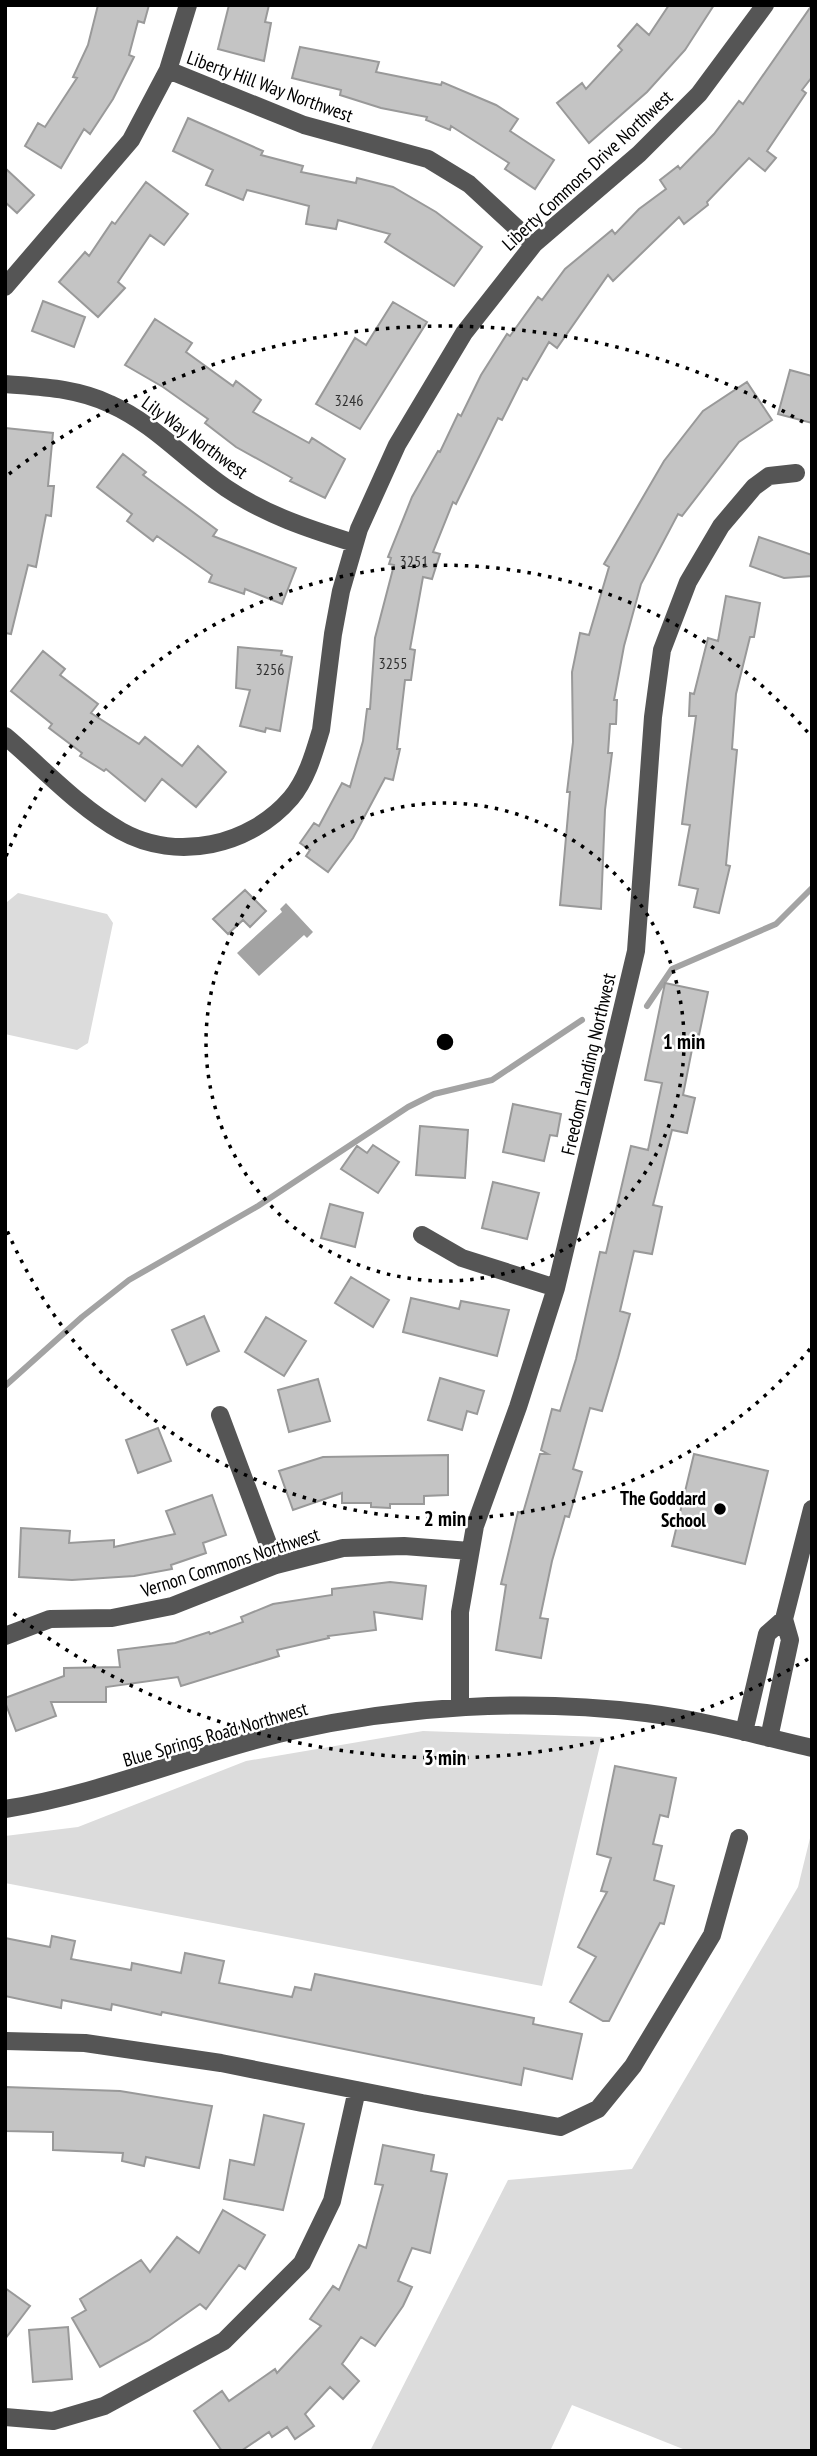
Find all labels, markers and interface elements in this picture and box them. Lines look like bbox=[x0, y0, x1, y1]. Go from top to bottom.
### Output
street label: Liberty Hill Way Northwest bbox=[184, 45, 357, 127]
street label: Liberty Commons Drive Northwest bbox=[497, 84, 678, 255]
street label: Lily Way Northwest bbox=[137, 390, 253, 484]
house number: 3246 bbox=[335, 390, 363, 410]
house number: 3251 bbox=[400, 551, 428, 571]
house number: 3255 bbox=[379, 653, 407, 673]
house number: 3256 bbox=[256, 659, 284, 679]
street label: Freedom Landing Northwest bbox=[555, 970, 621, 1157]
text: 1 min bbox=[663, 1028, 705, 1055]
centre of rings bbox=[433, 1030, 457, 1054]
place label: The Goddard School bbox=[620, 1486, 706, 1532]
marker: The Goddard School bbox=[712, 1501, 728, 1517]
text: 2 min bbox=[424, 1505, 466, 1532]
street label: Vernon Commons Northwest bbox=[137, 1522, 323, 1602]
street label: Blue Springs Road Northwest bbox=[120, 1696, 311, 1772]
text: 3 min bbox=[424, 1744, 466, 1771]

